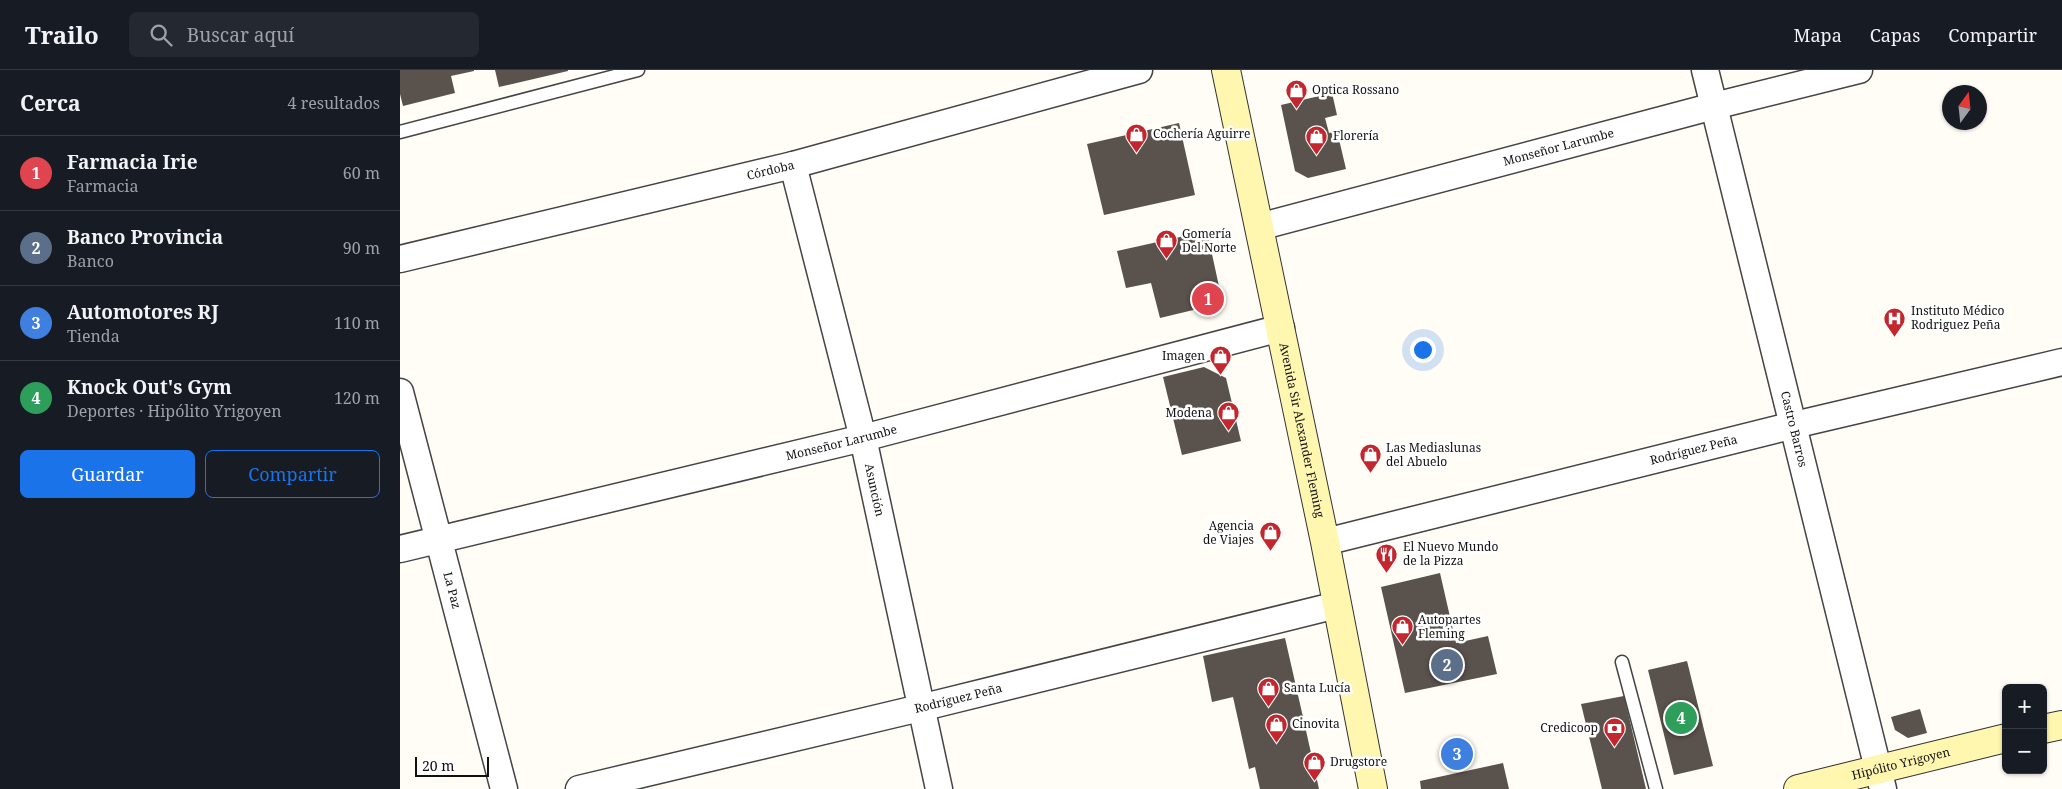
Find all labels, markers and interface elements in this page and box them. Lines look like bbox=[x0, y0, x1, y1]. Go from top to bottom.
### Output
search box bbox=[129, 12, 479, 57]
text: Trailo bbox=[25, 18, 99, 51]
icon: search bbox=[147, 21, 175, 49]
text: Buscar aquí bbox=[187, 22, 294, 48]
text: Mapa bbox=[1794, 23, 1842, 47]
text: Capas bbox=[1870, 23, 1920, 47]
text: Compartir bbox=[1948, 23, 2037, 47]
shop icon: Optica Rossano bbox=[1284, 78, 1308, 109]
place label: Optica Rossano bbox=[1312, 81, 1399, 98]
north arrow bbox=[1942, 85, 1987, 130]
text: Cerca bbox=[20, 89, 81, 117]
text: 4 resultados bbox=[288, 92, 380, 114]
shop icon: Cochería Aguirre bbox=[1125, 122, 1149, 153]
shop icon: Florería bbox=[1305, 124, 1329, 155]
street label: Monseñor Larumbe bbox=[1501, 124, 1616, 170]
place label: Cochería Aguirre bbox=[1153, 125, 1250, 142]
place label: Florería bbox=[1333, 127, 1379, 144]
text: Farmacia Irie bbox=[67, 149, 198, 175]
street label: Córdoba bbox=[745, 156, 796, 184]
text: 1 bbox=[31, 162, 41, 184]
text: 60 m bbox=[343, 162, 380, 184]
text: Farmacia bbox=[67, 175, 138, 197]
text: Banco Provincia bbox=[67, 224, 223, 250]
place label: Gomería Del Norte bbox=[1182, 225, 1236, 256]
shop icon: Gomería Del Norte bbox=[1154, 229, 1178, 260]
text: 2 bbox=[31, 237, 41, 259]
text: 90 m bbox=[343, 237, 380, 259]
text: Banco bbox=[67, 250, 114, 272]
pin: 1 bbox=[1192, 280, 1224, 318]
text: Automotores RJ bbox=[67, 299, 219, 325]
place label: Instituto Médico Rodriguez Peña bbox=[1911, 302, 2005, 333]
hospital icon: Instituto Médico Rodriguez Peña bbox=[1883, 306, 1907, 337]
text: 3 bbox=[31, 312, 41, 334]
text: 110 m bbox=[334, 312, 380, 334]
text: Tienda bbox=[67, 325, 120, 347]
your location bbox=[1410, 337, 1436, 363]
street label: Avenida Sir Alexander Fleming bbox=[1275, 341, 1329, 520]
shop icon: Imagen bbox=[1209, 344, 1233, 375]
place label: Imagen bbox=[1162, 347, 1205, 364]
text: Knock Out's Gym bbox=[67, 374, 232, 400]
text: 4 bbox=[31, 387, 41, 409]
text: 120 m bbox=[334, 387, 380, 409]
street label: Castro Barros bbox=[1777, 389, 1812, 469]
text: Deportes · Hipólito Yrigoyen bbox=[67, 400, 282, 422]
shop icon: Modena bbox=[1216, 401, 1240, 432]
place label: Modena bbox=[1166, 404, 1212, 421]
street label: Monseñor Larumbe bbox=[784, 420, 899, 464]
street label: Rodríguez Peña bbox=[1648, 430, 1739, 469]
place label: Las Mediaslunas del Abuelo bbox=[1386, 439, 1481, 470]
shop icon: Las Mediaslunas del Abuelo bbox=[1358, 443, 1382, 474]
button: Guardar bbox=[20, 450, 195, 498]
button: Compartir bbox=[205, 450, 380, 498]
street label: Asunción bbox=[861, 462, 889, 518]
place label: Agencia de Viajes bbox=[1203, 517, 1254, 548]
shop icon: Agencia de Viajes bbox=[1258, 521, 1282, 552]
place label: El Nuevo Mundo de la Pizza bbox=[1403, 538, 1498, 569]
restaurant icon: El Nuevo Mundo de la Pizza bbox=[1375, 542, 1399, 573]
street label: La Paz bbox=[439, 570, 465, 610]
place label: Autopartes Fleming bbox=[1418, 611, 1481, 642]
shop icon: Autopartes Fleming bbox=[1390, 615, 1414, 646]
pin: 2 bbox=[1431, 646, 1463, 684]
shop icon: Santa Lucía bbox=[1256, 676, 1280, 707]
street label: Rodríguez Peña bbox=[913, 679, 1004, 717]
place label: Santa Lucía bbox=[1284, 679, 1351, 696]
map controls bbox=[2002, 684, 2047, 774]
button: + bbox=[2002, 684, 2047, 729]
pin: 4 bbox=[1665, 699, 1697, 737]
shop icon: Cinovita bbox=[1264, 712, 1288, 743]
place label: Cinovita bbox=[1292, 715, 1340, 732]
bank icon: Credicoop bbox=[1602, 716, 1626, 747]
place label: Credicoop bbox=[1540, 719, 1598, 736]
button: − bbox=[2002, 729, 2047, 774]
pin: 3 bbox=[1441, 735, 1473, 773]
street label: Hipólito Yrigoyen bbox=[1850, 743, 1952, 784]
shop icon: Drugstore bbox=[1302, 750, 1326, 781]
place label: Drugstore bbox=[1330, 753, 1387, 770]
scale bar bbox=[415, 754, 489, 777]
text: 20 m bbox=[422, 756, 455, 775]

